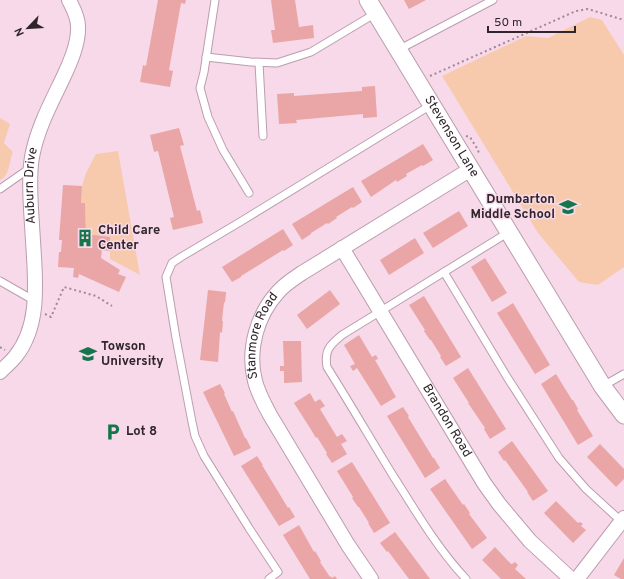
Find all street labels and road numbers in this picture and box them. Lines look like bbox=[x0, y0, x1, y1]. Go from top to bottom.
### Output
street label: Stevenson Lane bbox=[420, 93, 482, 180]
street label: Auburn Drive bbox=[22, 146, 42, 225]
street label: Stanmore Road bbox=[244, 289, 282, 381]
street label: Brandon Road bbox=[418, 381, 475, 461]

